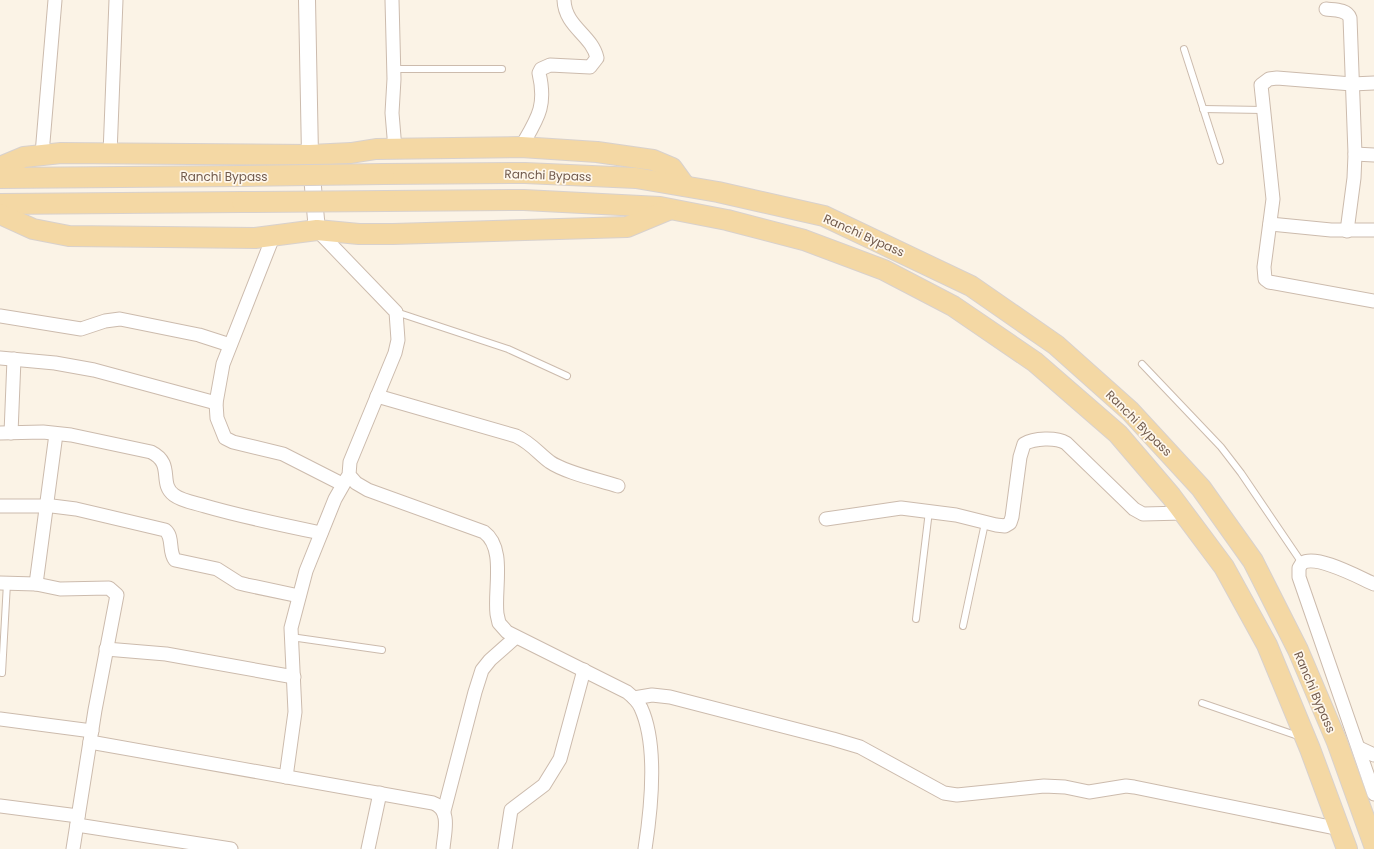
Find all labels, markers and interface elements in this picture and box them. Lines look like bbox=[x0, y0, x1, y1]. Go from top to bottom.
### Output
street label: Ranchi Bypass bbox=[504, 165, 592, 185]
street label: Ranchi Bypass bbox=[180, 168, 268, 185]
street label: Ranchi Bypass bbox=[821, 210, 907, 260]
street label: Ranchi Bypass bbox=[1102, 386, 1176, 460]
street label: Ranchi Bypass bbox=[1290, 649, 1340, 735]

